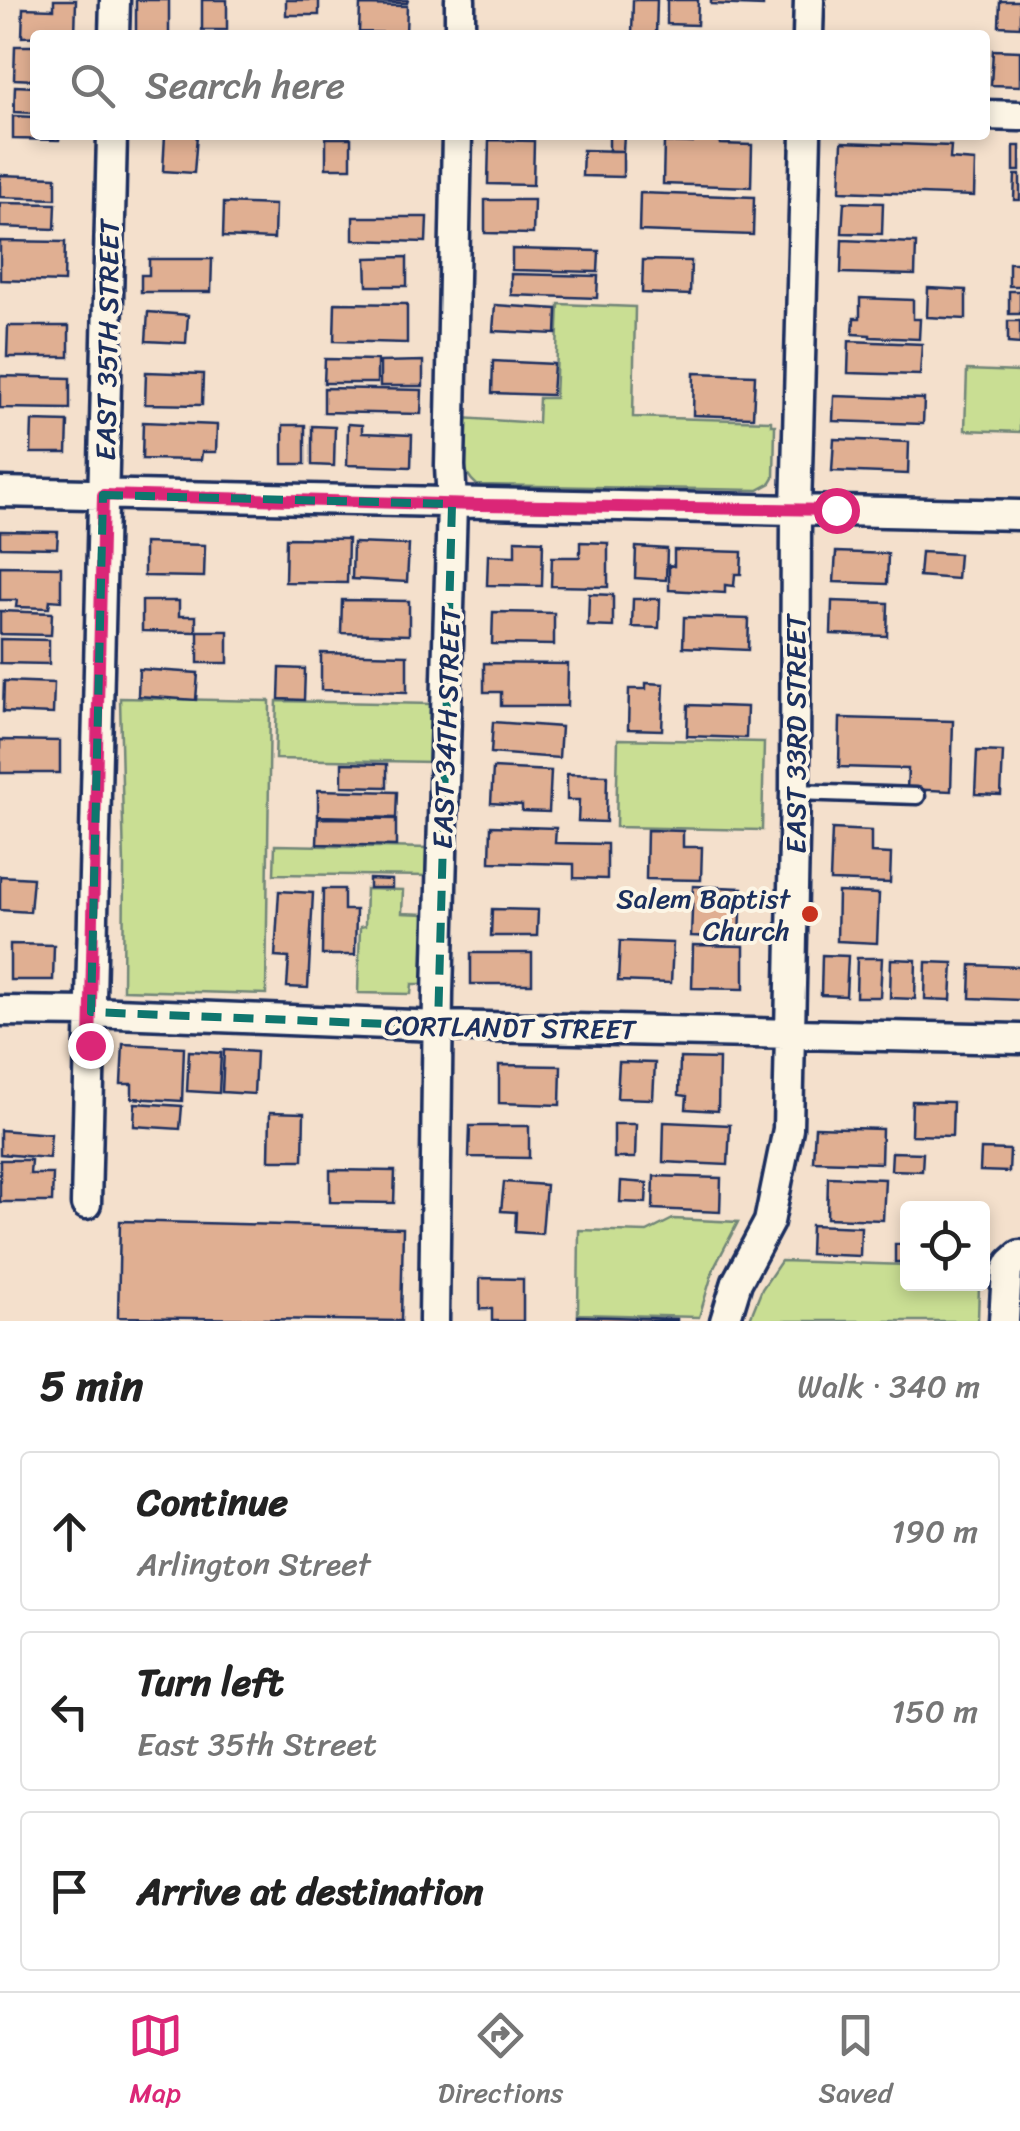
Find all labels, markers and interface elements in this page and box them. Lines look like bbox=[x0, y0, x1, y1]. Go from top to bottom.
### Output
search box bbox=[30, 30, 990, 140]
text: Search here bbox=[145, 52, 345, 119]
icon: search bbox=[65, 58, 120, 113]
street label: EAST 35TH STREET bbox=[81, 217, 134, 461]
route start bbox=[814, 488, 860, 534]
street label: EAST 34TH STREET bbox=[418, 604, 475, 850]
street label: EAST 33RD STREET bbox=[771, 612, 820, 854]
place label: Salem Baptist Church bbox=[616, 874, 792, 955]
marker: Salem Baptist Church bbox=[799, 903, 821, 925]
street label: CORTLANDT STREET bbox=[384, 1001, 638, 1054]
route end bbox=[68, 1023, 114, 1069]
map controls bbox=[900, 1201, 990, 1291]
button: locate bbox=[900, 1201, 990, 1291]
text: 5 min bbox=[40, 1349, 143, 1423]
text: Walk · 340 m bbox=[797, 1358, 980, 1415]
text: Continue bbox=[137, 1469, 288, 1536]
text: 190 m bbox=[892, 1503, 978, 1560]
icon: ahead bbox=[42, 1504, 97, 1559]
text: Arlington Street bbox=[137, 1536, 371, 1593]
text: Turn left bbox=[137, 1649, 283, 1716]
text: 150 m bbox=[892, 1683, 978, 1740]
icon: left bbox=[42, 1684, 97, 1739]
text: East 35th Street bbox=[137, 1716, 377, 1773]
text: Arrive at destination bbox=[137, 1858, 484, 1925]
icon: arrive bbox=[42, 1864, 97, 1919]
tab: Map bbox=[128, 2008, 183, 2117]
tab: Directions bbox=[438, 2008, 563, 2117]
tab: Saved bbox=[819, 2008, 892, 2117]

